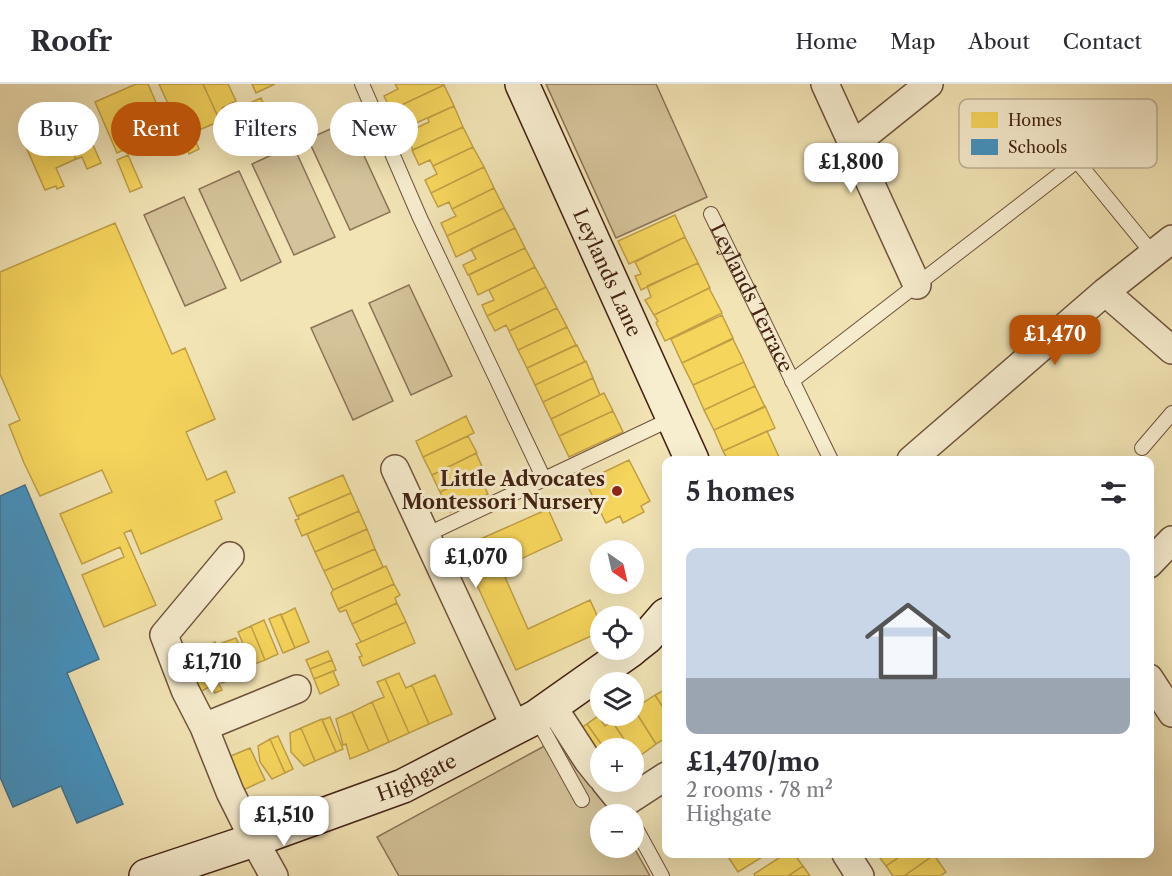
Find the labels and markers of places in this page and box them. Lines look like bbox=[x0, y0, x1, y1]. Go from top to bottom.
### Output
pin: £1,800 bbox=[802, 143, 900, 194]
pin: £1,470 bbox=[1006, 315, 1104, 366]
place label: Little Advocates Montessori Nursery bbox=[401, 467, 606, 514]
marker: Little Advocates Montessori Nursery bbox=[610, 484, 624, 498]
pin: £1,070 bbox=[427, 538, 525, 589]
pin: £1,710 bbox=[163, 643, 261, 694]
pin: £1,510 bbox=[235, 796, 333, 847]

